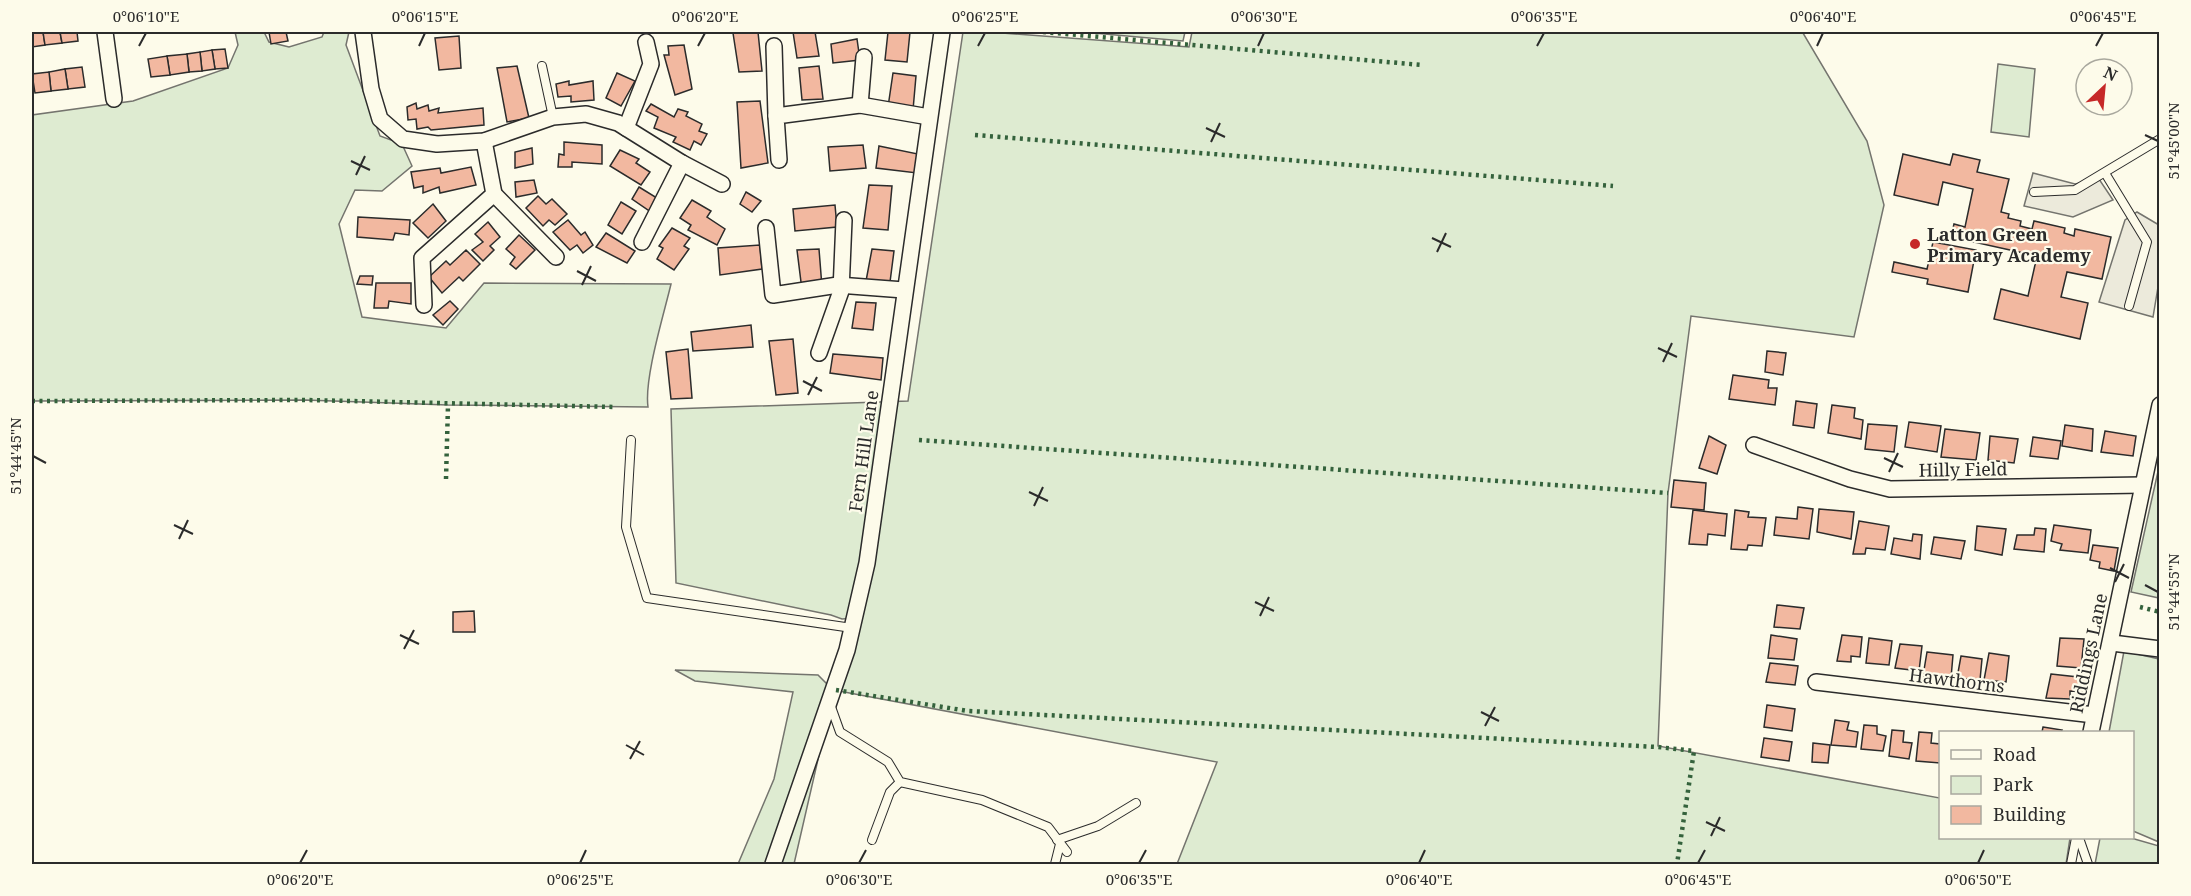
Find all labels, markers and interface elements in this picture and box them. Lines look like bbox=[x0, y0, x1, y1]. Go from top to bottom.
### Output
text: 0°06'10"E bbox=[113, 6, 179, 26]
text: 0°06'15"E bbox=[392, 6, 458, 26]
text: 0°06'20"E bbox=[672, 6, 738, 26]
text: 0°06'25"E bbox=[952, 6, 1018, 26]
text: 0°06'30"E bbox=[1231, 6, 1297, 26]
text: 0°06'35"E bbox=[1511, 6, 1577, 26]
text: 0°06'40"E bbox=[1790, 6, 1856, 26]
text: 0°06'45"E bbox=[2070, 6, 2136, 26]
north arrow bbox=[2074, 57, 2134, 117]
text: N bbox=[2100, 61, 2121, 86]
text: 51°45'00"N bbox=[2163, 102, 2183, 180]
place label: Latton Green Primary Academy bbox=[1927, 222, 2091, 267]
marker: Latton Green Primary Academy bbox=[1908, 237, 1922, 251]
street label: Fern Hill Lane bbox=[843, 389, 883, 513]
text: 51°44'45"N bbox=[5, 417, 25, 495]
street label: Hilly Field bbox=[1918, 456, 2008, 482]
text: 51°44'55"N bbox=[2163, 553, 2183, 631]
street label: Riddings Lane bbox=[2064, 591, 2112, 715]
street label: Hawthorns bbox=[1908, 662, 2006, 698]
legend bbox=[1939, 731, 2134, 839]
text: Road bbox=[1993, 742, 2036, 766]
text: Park bbox=[1993, 772, 2033, 796]
text: Building bbox=[1993, 802, 2066, 826]
text: 0°06'20"E bbox=[267, 869, 333, 889]
text: 0°06'25"E bbox=[547, 869, 613, 889]
text: 0°06'30"E bbox=[826, 869, 892, 889]
text: 0°06'35"E bbox=[1106, 869, 1172, 889]
text: 0°06'40"E bbox=[1386, 869, 1452, 889]
text: 0°06'45"E bbox=[1665, 869, 1731, 889]
text: 0°06'50"E bbox=[1945, 869, 2011, 889]

